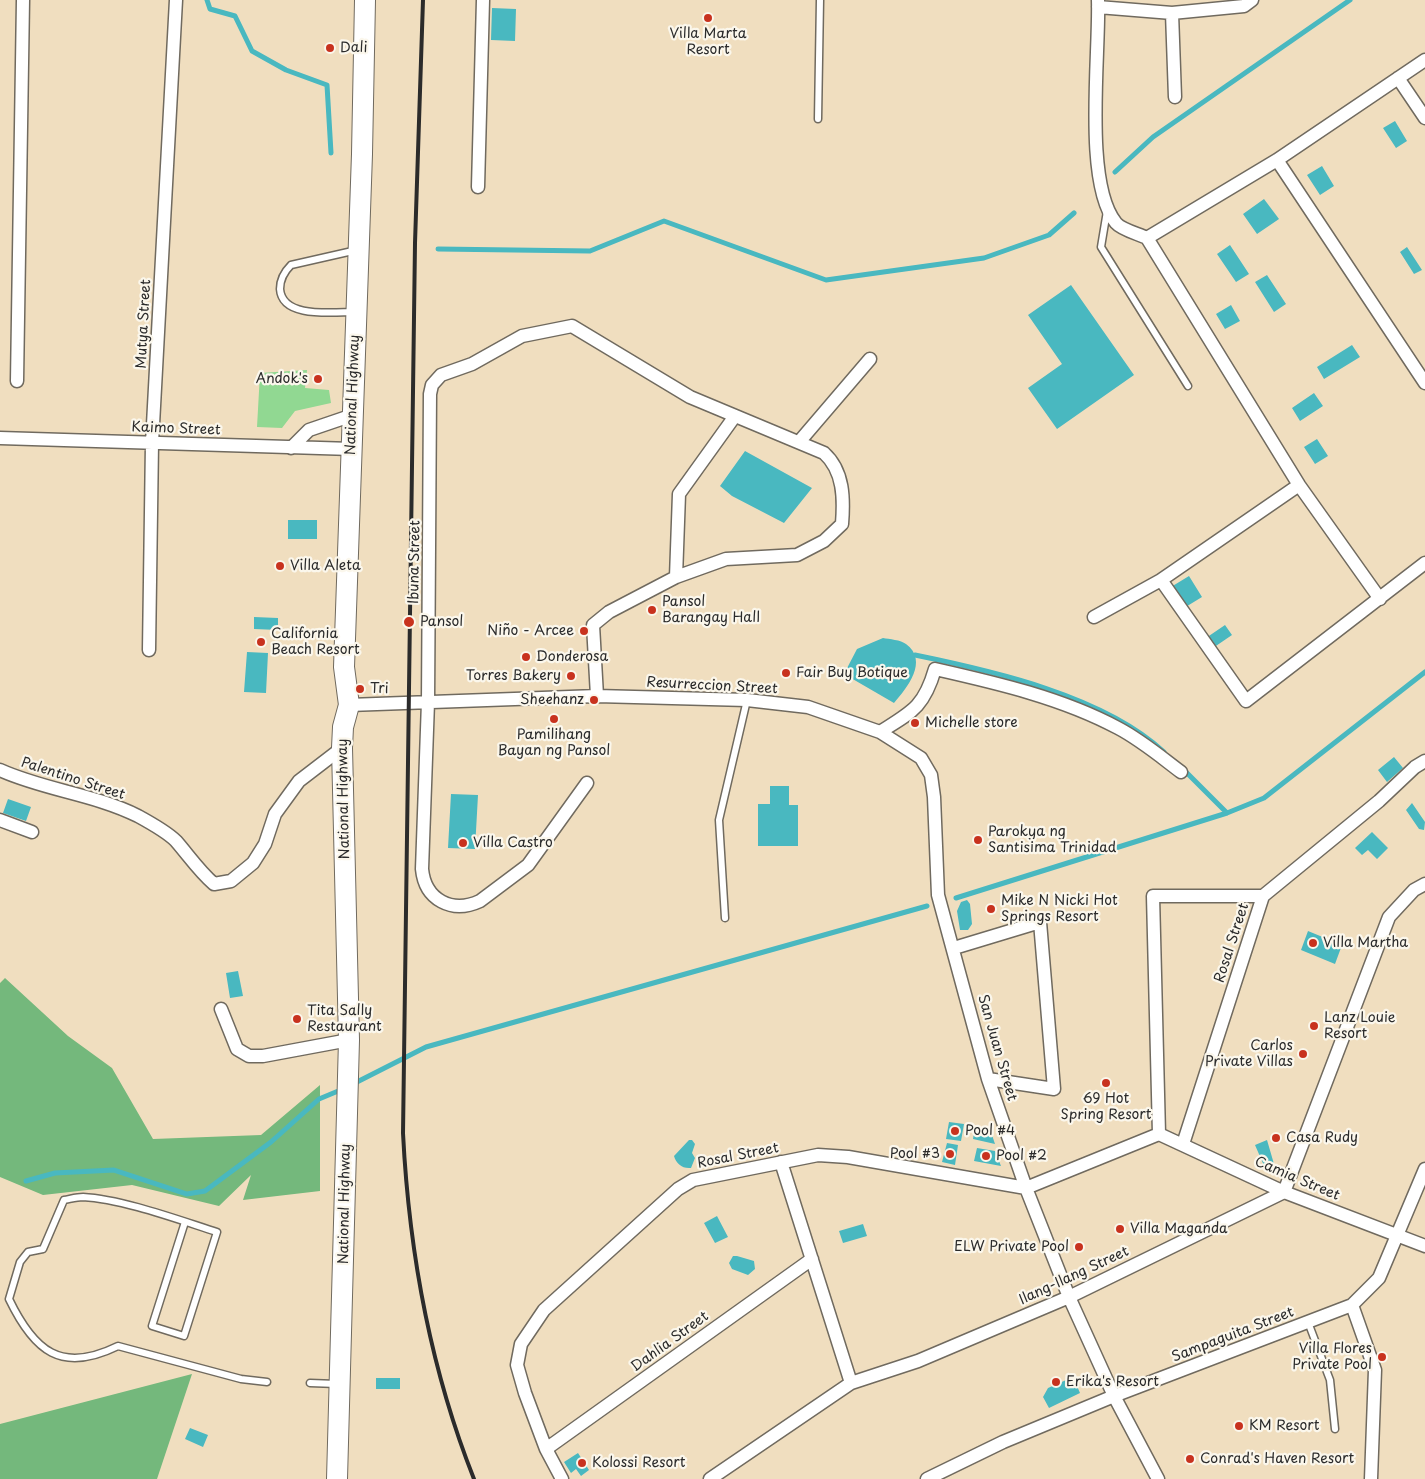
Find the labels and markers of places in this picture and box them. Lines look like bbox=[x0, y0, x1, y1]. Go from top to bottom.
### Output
marker: Villa Marta Resort bbox=[702, 12, 714, 24]
place label: Villa Marta Resort bbox=[669, 26, 747, 58]
place label: Dali bbox=[340, 40, 368, 56]
marker: Dali bbox=[324, 42, 336, 54]
place label: Andok's bbox=[256, 371, 308, 387]
marker: Andok's bbox=[312, 373, 324, 385]
place label: Villa Aleta bbox=[290, 558, 361, 574]
marker: Villa Aleta bbox=[274, 560, 286, 572]
place label: Pansol Barangay Hall bbox=[662, 594, 760, 626]
marker: Pansol Barangay Hall bbox=[646, 604, 658, 616]
place label: Pansol bbox=[420, 614, 463, 630]
marker: Pansol bbox=[402, 615, 416, 629]
place label: Niño - Arcee bbox=[487, 623, 574, 639]
marker: Niño - Arcee bbox=[578, 625, 590, 637]
place label: California Beach Resort bbox=[271, 626, 360, 658]
marker: California Beach Resort bbox=[255, 636, 267, 648]
place label: Donderosa bbox=[536, 649, 608, 665]
marker: Donderosa bbox=[520, 651, 532, 663]
place label: Fair Buy Botique bbox=[796, 665, 908, 681]
marker: Fair Buy Botique bbox=[780, 667, 792, 679]
place label: Torres Bakery bbox=[466, 668, 561, 684]
marker: Torres Bakery bbox=[565, 670, 577, 682]
place label: Tri bbox=[370, 681, 388, 697]
marker: Tri bbox=[354, 683, 366, 695]
place label: Sheehanz bbox=[520, 692, 584, 708]
marker: Sheehanz bbox=[588, 694, 600, 706]
marker: Pamilihang Bayan ng Pansol bbox=[548, 713, 560, 725]
place label: Michelle store bbox=[925, 715, 1018, 731]
marker: Michelle store bbox=[909, 717, 921, 729]
place label: Pamilihang Bayan ng Pansol bbox=[498, 727, 610, 760]
place label: Parokya ng Santisima Trinidad bbox=[988, 824, 1116, 856]
marker: Parokya ng Santisima Trinidad bbox=[972, 834, 984, 846]
place label: Villa Castro bbox=[473, 835, 553, 851]
marker: Villa Castro bbox=[457, 837, 469, 849]
place label: Mike N Nicki Hot Springs Resort bbox=[1001, 893, 1118, 926]
marker: Mike N Nicki Hot Springs Resort bbox=[985, 903, 997, 915]
place label: Villa Martha bbox=[1323, 935, 1408, 951]
marker: Villa Martha bbox=[1307, 937, 1319, 949]
place label: Tita Sally Restaurant bbox=[307, 1003, 382, 1036]
place label: Lanz Louie Resort bbox=[1324, 1010, 1395, 1042]
marker: Tita Sally Restaurant bbox=[291, 1013, 303, 1025]
marker: Lanz Louie Resort bbox=[1308, 1020, 1320, 1032]
place label: Carlos Private Villas bbox=[1205, 1038, 1293, 1070]
marker: Carlos Private Villas bbox=[1297, 1048, 1309, 1060]
marker: 69 Hot Spring Resort bbox=[1100, 1077, 1112, 1089]
place label: 69 Hot Spring Resort bbox=[1060, 1091, 1152, 1124]
place label: Pool #4 bbox=[965, 1123, 1015, 1139]
marker: Pool #4 bbox=[949, 1125, 961, 1137]
place label: Casa Rudy bbox=[1286, 1130, 1358, 1146]
marker: Casa Rudy bbox=[1270, 1132, 1282, 1144]
place label: Pool #3 bbox=[890, 1146, 940, 1162]
marker: Pool #3 bbox=[944, 1148, 956, 1160]
place label: Pool #2 bbox=[996, 1148, 1047, 1164]
marker: Pool #2 bbox=[980, 1150, 992, 1162]
place label: Villa Maganda bbox=[1130, 1221, 1228, 1237]
marker: Villa Maganda bbox=[1114, 1223, 1126, 1235]
place label: ELW Private Pool bbox=[954, 1239, 1069, 1255]
marker: ELW Private Pool bbox=[1073, 1241, 1085, 1253]
place label: Villa Flores Private Pool bbox=[1292, 1341, 1372, 1374]
marker: Villa Flores Private Pool bbox=[1376, 1351, 1388, 1363]
place label: Erika's Resort bbox=[1066, 1374, 1159, 1390]
marker: Erika's Resort bbox=[1050, 1376, 1062, 1388]
place label: KM Resort bbox=[1249, 1418, 1320, 1434]
marker: KM Resort bbox=[1233, 1420, 1245, 1432]
place label: Conrad's Haven Resort bbox=[1200, 1451, 1354, 1467]
marker: Conrad's Haven Resort bbox=[1184, 1453, 1196, 1465]
place label: Kolossi Resort bbox=[592, 1455, 685, 1471]
marker: Kolossi Resort bbox=[576, 1457, 588, 1469]

